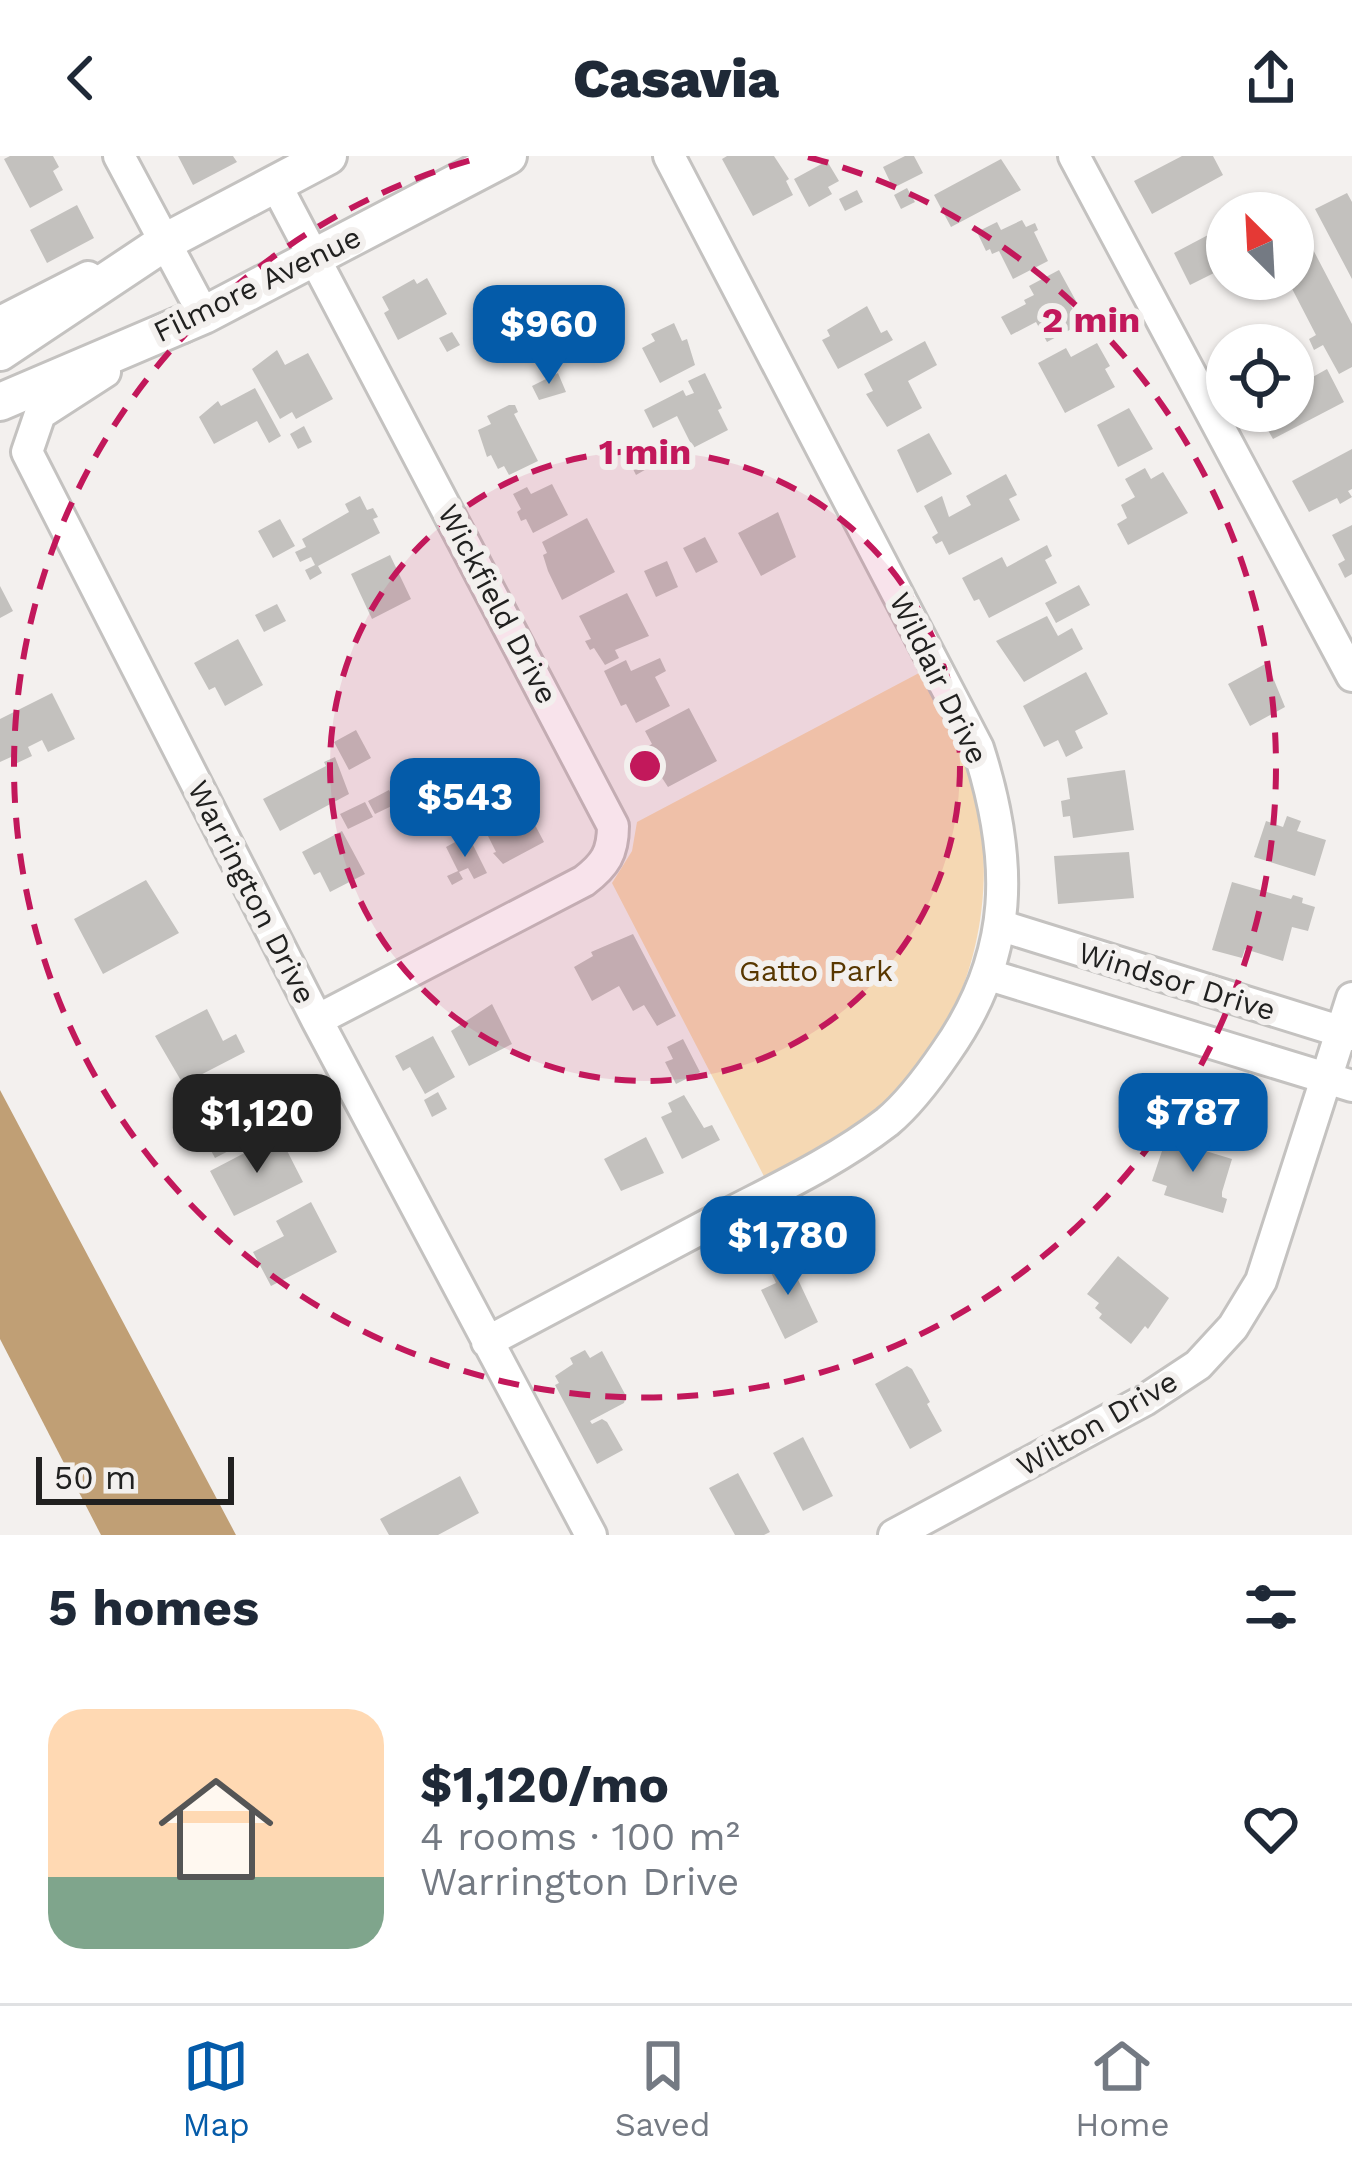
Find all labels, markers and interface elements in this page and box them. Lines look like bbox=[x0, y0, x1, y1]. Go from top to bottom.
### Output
icon: back bbox=[48, 45, 114, 111]
icon: share bbox=[1238, 45, 1304, 111]
text: Casavia bbox=[573, 47, 779, 110]
north arrow bbox=[1206, 192, 1314, 300]
map controls bbox=[1206, 192, 1314, 432]
street label: Filmore Avenue bbox=[148, 219, 366, 349]
pin: $960 bbox=[478, 285, 620, 387]
text: 2 min bbox=[1042, 299, 1140, 341]
text: $960 bbox=[500, 301, 598, 346]
button: locate bbox=[1206, 324, 1314, 432]
text: 1 min bbox=[599, 431, 691, 473]
street label: Wickfield Drive bbox=[431, 498, 565, 710]
street label: Wildair Drive bbox=[882, 587, 996, 769]
centre of rings bbox=[624, 745, 666, 787]
pin: $543 bbox=[394, 758, 536, 860]
text: $543 bbox=[417, 774, 513, 819]
street label: Warrington Drive bbox=[181, 775, 323, 1009]
street label: Windsor Drive bbox=[1074, 934, 1280, 1028]
park label: Gatto Park bbox=[739, 953, 893, 988]
pin: $787 bbox=[1122, 1073, 1264, 1175]
pin: $1,120 bbox=[159, 1074, 355, 1176]
text: $787 bbox=[1146, 1089, 1240, 1134]
text: $1,120 bbox=[200, 1090, 314, 1135]
pin: $1,780 bbox=[690, 1196, 886, 1298]
text: $1,780 bbox=[727, 1212, 849, 1257]
street label: Wilton Drive bbox=[1011, 1363, 1183, 1483]
scale bar bbox=[36, 1451, 234, 1504]
text: 50 m bbox=[54, 1458, 136, 1497]
icon: filters bbox=[1238, 1574, 1304, 1640]
text: 5 homes bbox=[48, 1578, 259, 1637]
text: $1,120/mo bbox=[420, 1755, 669, 1814]
icon: home bbox=[144, 1757, 288, 1901]
icon: heart bbox=[1238, 1796, 1304, 1862]
text: 4 rooms · 100 m² bbox=[420, 1814, 740, 1859]
text: Warrington Drive bbox=[420, 1859, 739, 1904]
tab: Map bbox=[182, 2033, 250, 2144]
tab: Saved bbox=[615, 2033, 710, 2144]
tab: Home bbox=[1075, 2033, 1170, 2144]

